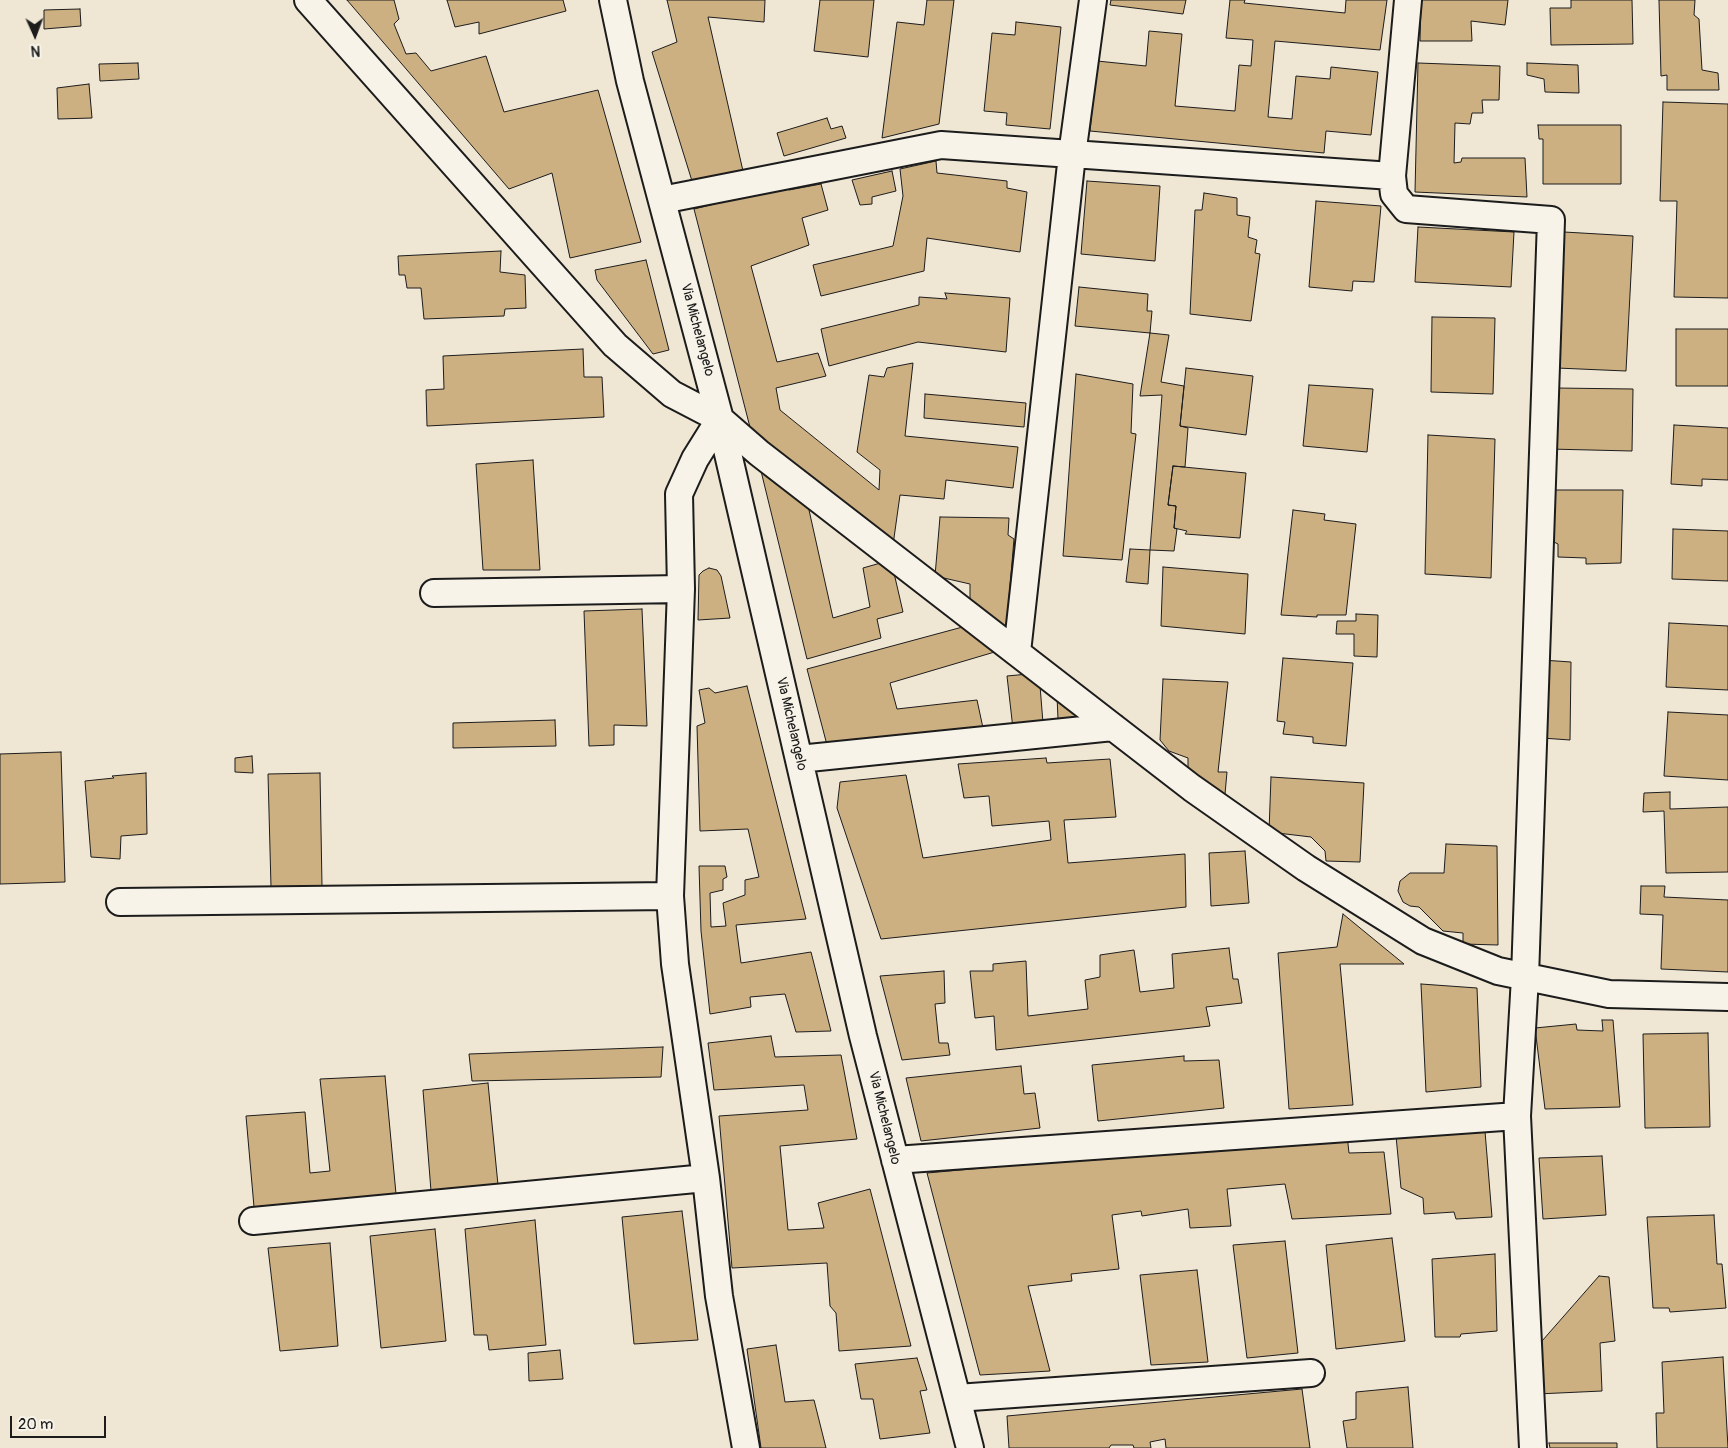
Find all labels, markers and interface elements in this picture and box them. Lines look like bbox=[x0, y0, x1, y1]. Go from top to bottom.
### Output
north arrow bbox=[10, 10, 60, 60]
text: N bbox=[31, 42, 41, 59]
street label: Via Michelangelo bbox=[676, 282, 718, 378]
street label: Via Michelangelo bbox=[772, 675, 810, 773]
street label: Via Michelangelo bbox=[864, 1070, 904, 1166]
scale bar bbox=[12, 1406, 109, 1438]
text: 20 m bbox=[18, 1415, 53, 1434]

